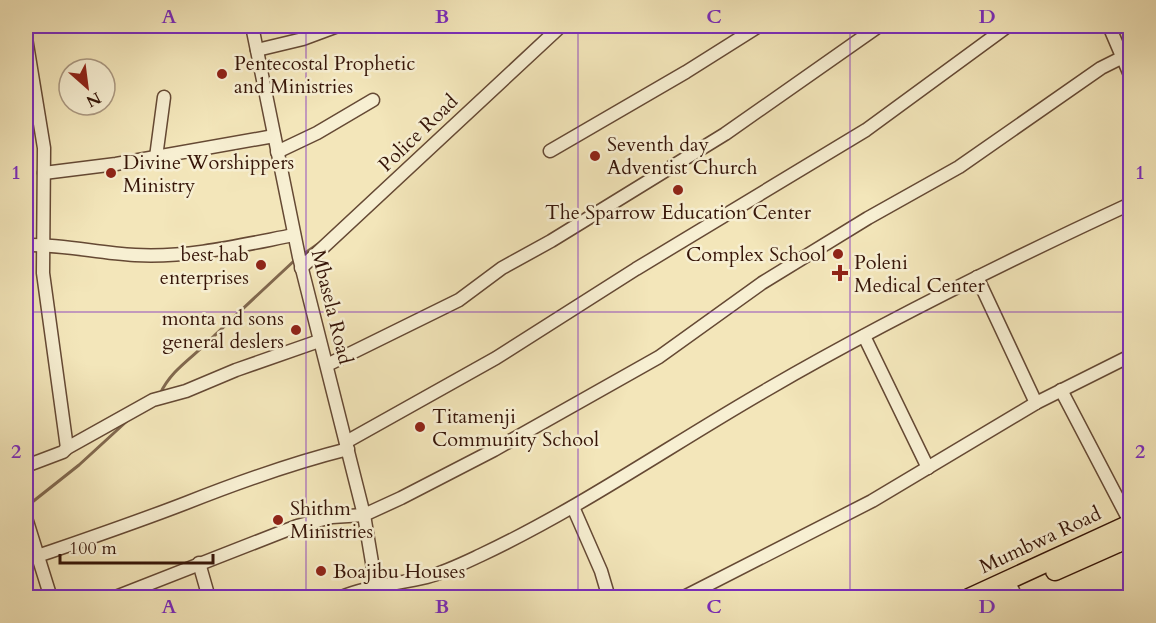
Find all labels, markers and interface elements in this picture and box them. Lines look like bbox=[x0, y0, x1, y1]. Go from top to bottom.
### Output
text: A bbox=[161, 3, 177, 30]
text: B bbox=[435, 3, 449, 30]
text: C bbox=[706, 3, 722, 30]
text: D bbox=[978, 3, 996, 30]
place label: Pentecostal Prophetic and Ministries bbox=[234, 50, 415, 100]
north arrow bbox=[57, 57, 117, 117]
marker: Pentecostal Prophetic and Ministries bbox=[215, 67, 229, 81]
text: N bbox=[82, 86, 105, 112]
street label: Police Road bbox=[372, 88, 464, 178]
place label: Seventh day Adventist Church bbox=[607, 131, 757, 181]
place label: Divine Worshippers Ministry bbox=[123, 149, 294, 199]
marker: Seventh day Adventist Church bbox=[588, 149, 602, 163]
text: 1 bbox=[11, 159, 21, 186]
text: 1 bbox=[1135, 159, 1145, 186]
marker: Divine Worshippers Ministry bbox=[104, 166, 118, 180]
marker: The Sparrow Education Center bbox=[671, 183, 685, 197]
place label: The Sparrow Education Center bbox=[545, 199, 812, 226]
place label: best hab enterprises bbox=[160, 241, 249, 291]
place label: Complex School bbox=[686, 241, 826, 268]
street label: Mbasela Road bbox=[305, 247, 359, 367]
marker: Complex School bbox=[831, 247, 845, 261]
place label: Poleni Medical Center bbox=[854, 249, 986, 299]
marker: best hab enterprises bbox=[254, 258, 268, 272]
marker: Poleni Medical Center bbox=[831, 264, 849, 282]
place label: monta nd sons general deslers bbox=[162, 305, 284, 355]
marker: monta nd sons general deslers bbox=[289, 323, 303, 337]
place label: Titamenji Community School bbox=[432, 403, 599, 453]
marker: Titamenji Community School bbox=[413, 420, 427, 434]
text: 2 bbox=[11, 438, 21, 465]
text: 2 bbox=[1135, 438, 1145, 465]
place label: Shithm Ministries bbox=[290, 495, 373, 545]
street label: Mumbwa Road bbox=[975, 500, 1106, 580]
marker: Shithm Ministries bbox=[271, 513, 285, 527]
scale bar bbox=[60, 527, 213, 565]
text: 100 m bbox=[69, 536, 117, 561]
place label: Boajibu Houses bbox=[333, 558, 465, 585]
marker: Boajibu Houses bbox=[314, 564, 328, 578]
text: A bbox=[161, 593, 177, 620]
text: B bbox=[435, 593, 449, 620]
text: C bbox=[706, 593, 722, 620]
text: D bbox=[978, 593, 996, 620]

